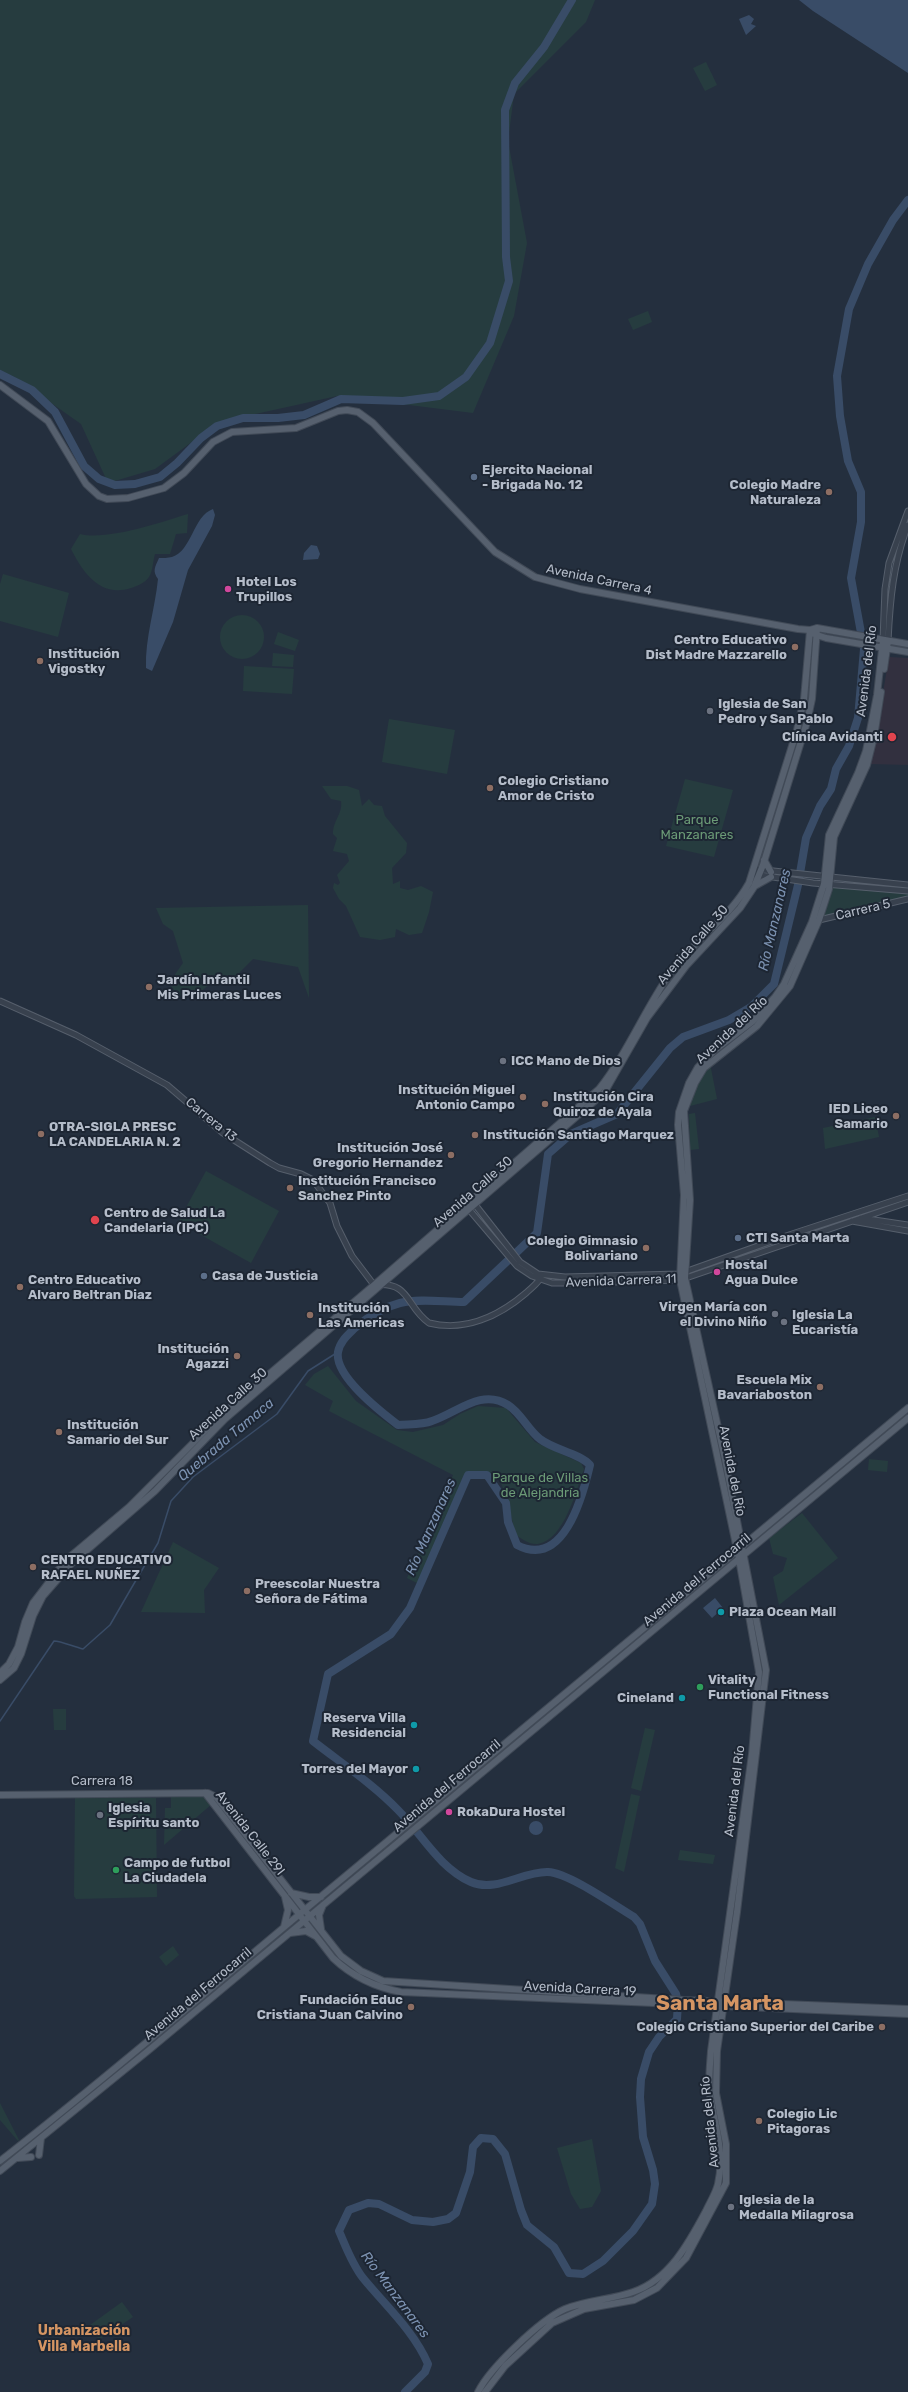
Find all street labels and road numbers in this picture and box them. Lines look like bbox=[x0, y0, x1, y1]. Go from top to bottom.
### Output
street label: Avenida Carrera 4 bbox=[545, 561, 653, 599]
street label: Avenida del Río bbox=[854, 624, 880, 718]
street label: Carrera 5 bbox=[834, 896, 892, 924]
street label: Avenida Calle 30 bbox=[654, 902, 732, 988]
street label: Avenida del Río bbox=[693, 993, 771, 1067]
street label: Carrera 13 bbox=[182, 1095, 240, 1145]
street label: Avenida Calle 30 bbox=[430, 1153, 516, 1231]
street label: Avenida Carrera 11 bbox=[565, 1271, 677, 1291]
street label: Avenida Calle 30 bbox=[185, 1365, 271, 1443]
street label: Avenida del Río bbox=[716, 1424, 748, 1518]
street label: Avenida del Ferrocarril bbox=[640, 1530, 754, 1630]
street label: Avenida del Ferrocarril bbox=[390, 1736, 504, 1836]
street label: Avenida del Río bbox=[722, 1744, 748, 1838]
street label: Carrera 18 bbox=[71, 1773, 133, 1789]
street label: Avenida Calle 29I bbox=[212, 1788, 288, 1878]
street label: Avenida del Ferrocarril bbox=[141, 1944, 255, 2044]
street label: Avenida Carrera 19 bbox=[523, 1978, 637, 2000]
street label: Avenida del Río bbox=[697, 2075, 723, 2169]

